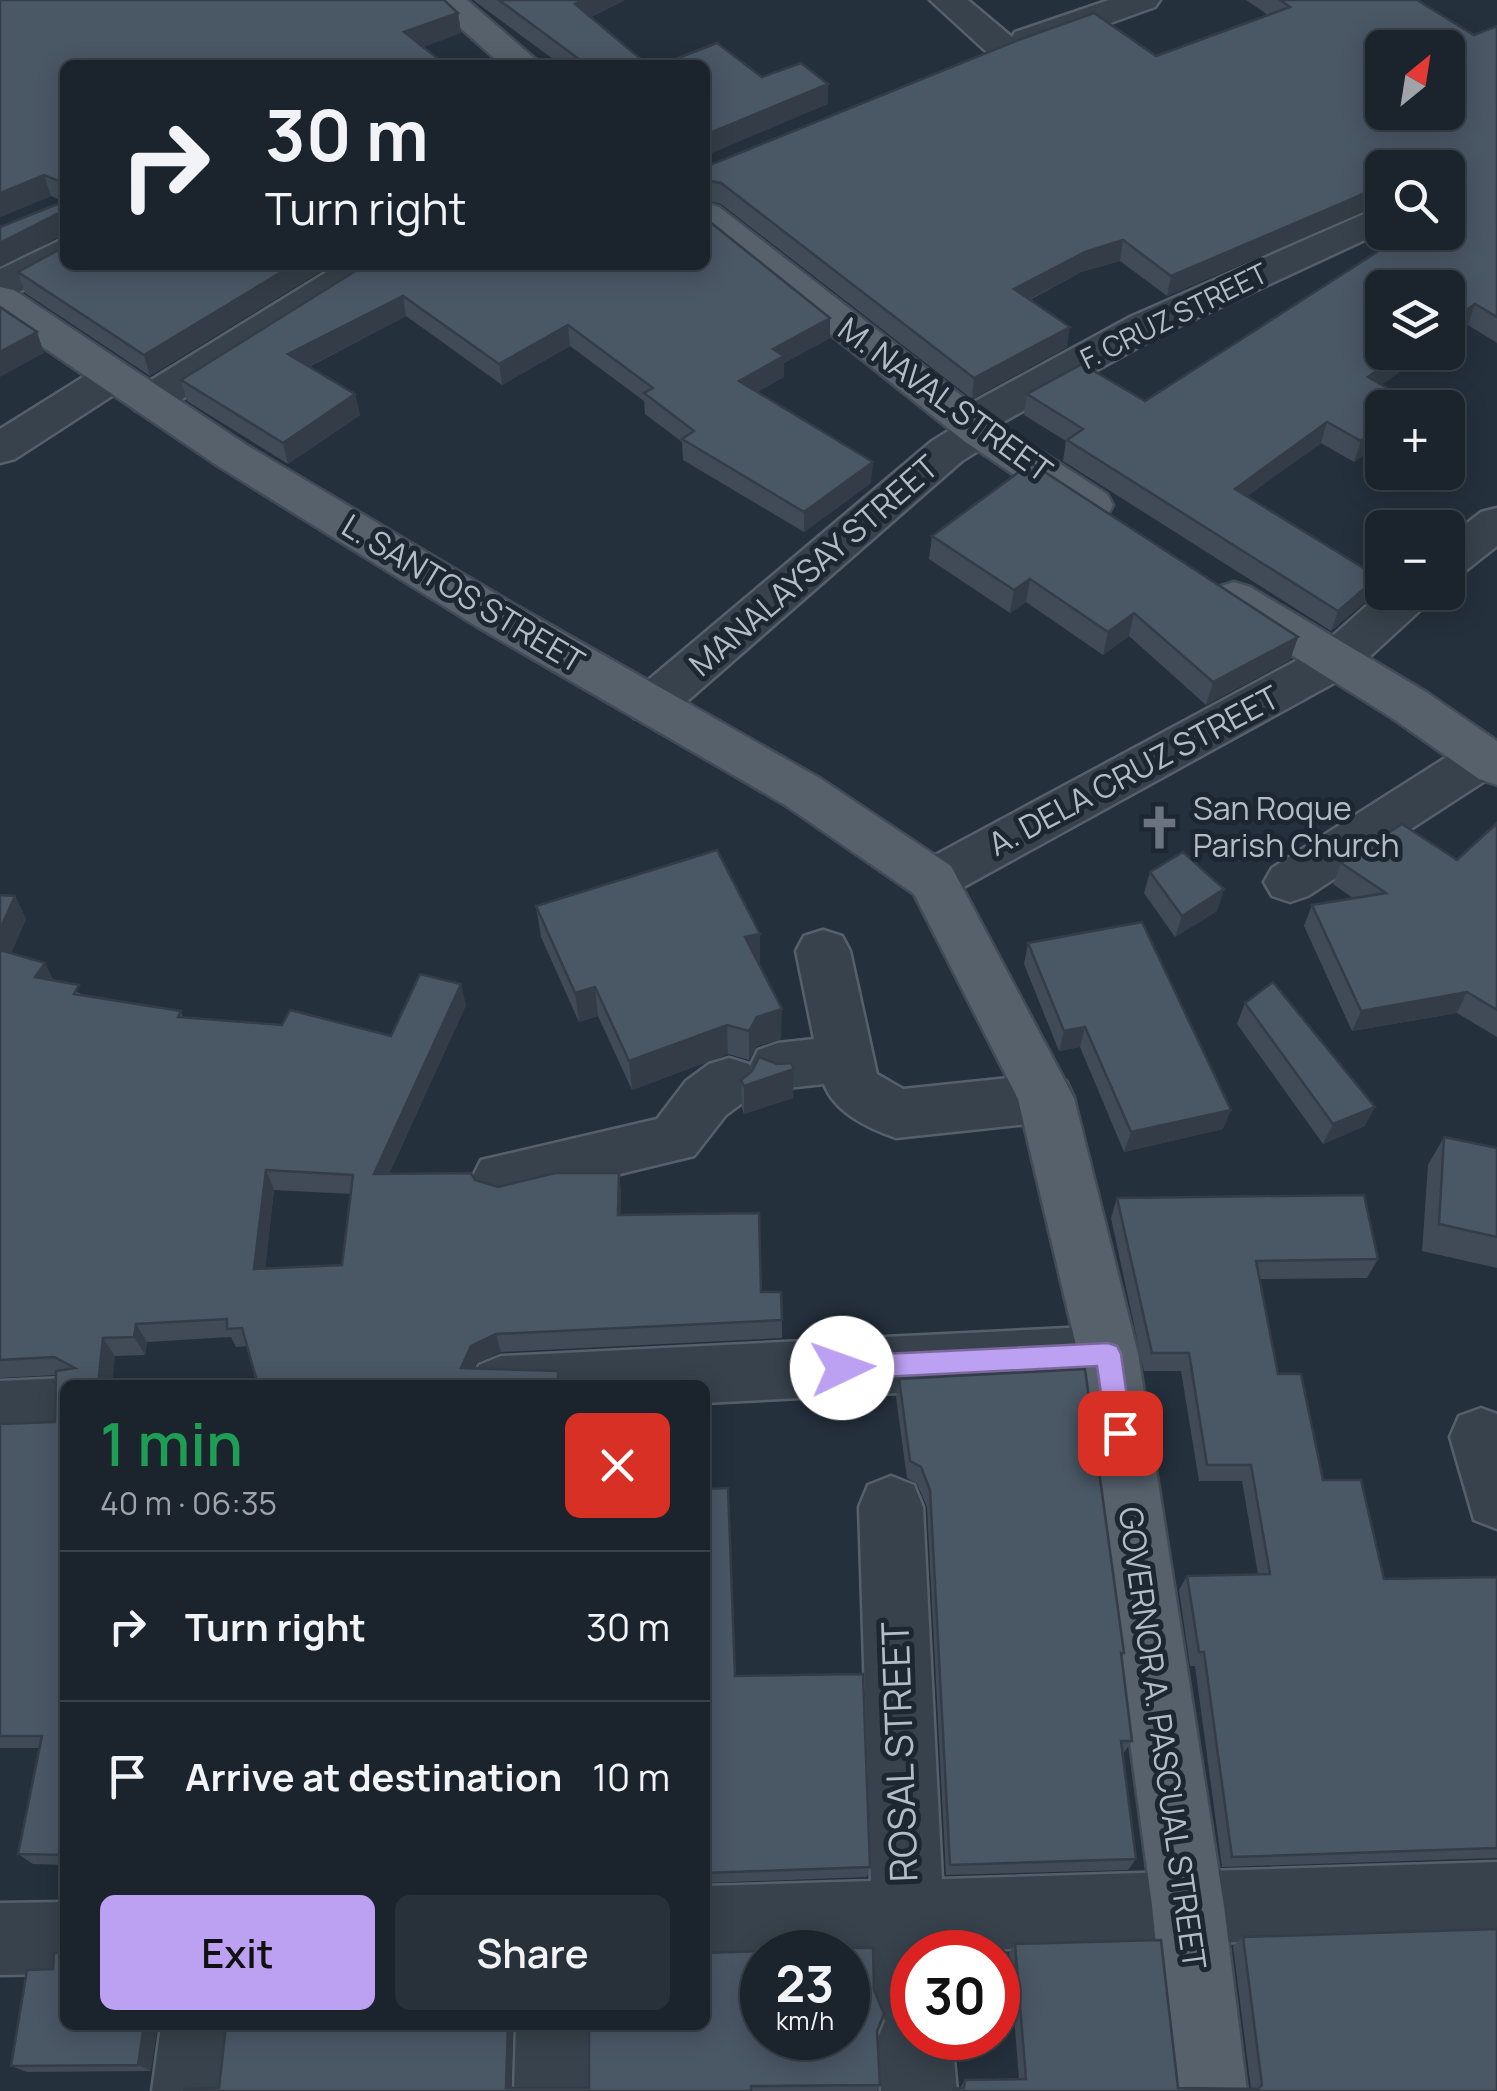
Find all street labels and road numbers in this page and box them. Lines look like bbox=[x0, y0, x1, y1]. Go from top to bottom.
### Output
street label: F. CRUZ STREET bbox=[1074, 253, 1274, 377]
street label: M. NAVAL STREET bbox=[830, 307, 1061, 492]
street label: MANALAYSAY STREET bbox=[680, 445, 947, 686]
street label: L. SANTOS STREET bbox=[334, 503, 593, 683]
street label: A. DELA CRUZ STREET bbox=[980, 675, 1287, 866]
street label: GOVERNOR A. PASCUAL STREET bbox=[1109, 1504, 1217, 1972]
street label: ROSAL STREET bbox=[867, 1621, 929, 1883]

